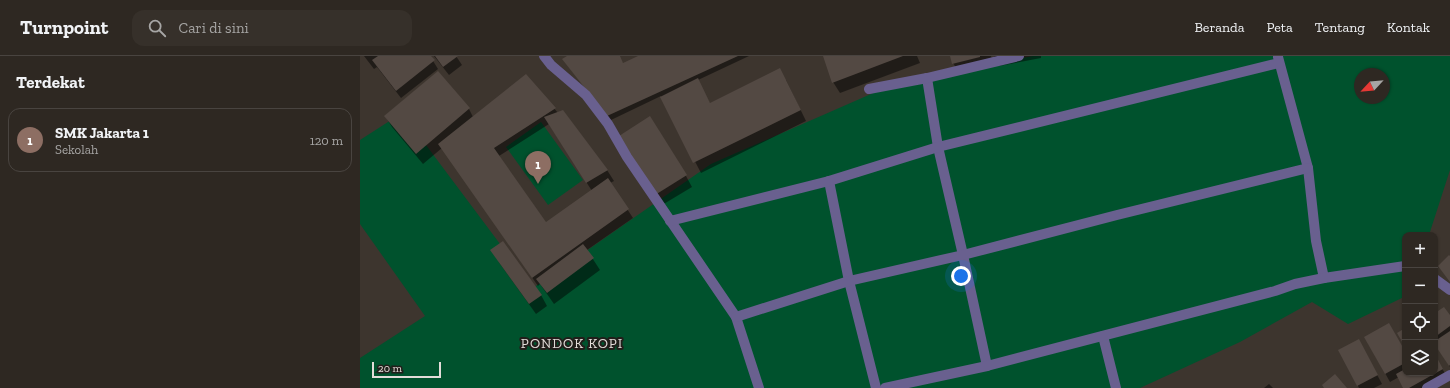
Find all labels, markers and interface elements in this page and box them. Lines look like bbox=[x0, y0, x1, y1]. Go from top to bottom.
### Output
search box bbox=[132, 10, 412, 46]
text: Turnpoint bbox=[20, 16, 108, 39]
icon: search bbox=[146, 17, 168, 39]
text: Cari di sini bbox=[178, 19, 249, 37]
text: Beranda bbox=[1194, 19, 1245, 36]
text: Peta bbox=[1267, 19, 1293, 36]
text: Tentang bbox=[1315, 19, 1365, 36]
text: Kontak bbox=[1387, 19, 1430, 36]
north arrow bbox=[1354, 68, 1390, 104]
text: Terdekat bbox=[16, 72, 85, 92]
text: SMK Jakarta 1 bbox=[55, 124, 149, 142]
text: 1 bbox=[27, 133, 33, 148]
text: 120 m bbox=[310, 133, 343, 148]
text: Sekolah bbox=[55, 142, 98, 157]
pin: 1 bbox=[525, 151, 551, 184]
map controls bbox=[1402, 232, 1438, 376]
button: + bbox=[1402, 232, 1438, 268]
your location bbox=[951, 266, 971, 286]
button: − bbox=[1402, 268, 1438, 304]
button: locate bbox=[1402, 304, 1438, 340]
district label: PONDOK KOPI bbox=[521, 335, 623, 352]
button: layers bbox=[1402, 340, 1438, 376]
scale bar bbox=[372, 360, 441, 379]
text: 20 m bbox=[378, 362, 402, 375]

